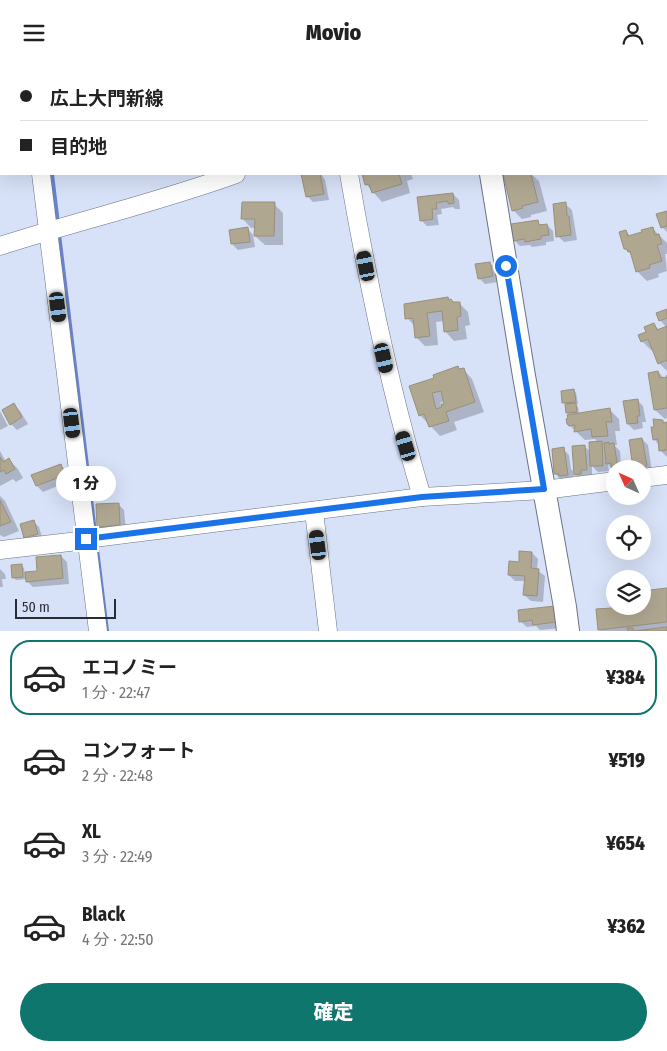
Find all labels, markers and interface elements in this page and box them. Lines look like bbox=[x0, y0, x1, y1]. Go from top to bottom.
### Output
icon: menu bbox=[20, 19, 48, 47]
text: Movio bbox=[306, 19, 361, 46]
icon: person bbox=[619, 19, 647, 47]
text: 広上大門新線 bbox=[50, 87, 164, 110]
text: 目的地 bbox=[50, 135, 107, 158]
car bbox=[355, 250, 376, 282]
route start bbox=[495, 255, 517, 277]
car bbox=[48, 291, 67, 323]
car bbox=[373, 342, 394, 374]
car bbox=[62, 407, 81, 439]
car bbox=[394, 429, 417, 463]
north arrow bbox=[606, 460, 651, 505]
map controls bbox=[606, 460, 651, 615]
callout: 1 分 bbox=[56, 467, 116, 501]
text: 1 分 bbox=[73, 474, 99, 493]
button: locate bbox=[606, 515, 651, 560]
route end bbox=[75, 528, 97, 550]
car bbox=[308, 529, 327, 561]
button: layers bbox=[606, 570, 651, 615]
scale bar bbox=[15, 596, 116, 619]
text: 50 m bbox=[22, 599, 50, 616]
icon: car bbox=[22, 655, 67, 700]
text: エコノミー bbox=[82, 656, 177, 679]
text: ¥384 bbox=[606, 666, 645, 689]
text: 1 分 · 22:47 bbox=[82, 683, 150, 702]
icon: car bbox=[22, 738, 67, 783]
text: コンフォート bbox=[82, 739, 195, 762]
text: ¥519 bbox=[608, 749, 645, 772]
text: 2 分 · 22:48 bbox=[82, 766, 153, 785]
text: XL bbox=[82, 820, 101, 843]
icon: car bbox=[22, 821, 67, 866]
text: ¥654 bbox=[606, 832, 645, 855]
text: 3 分 · 22:49 bbox=[82, 847, 153, 866]
text: Black bbox=[82, 903, 125, 926]
icon: car bbox=[22, 904, 67, 949]
text: ¥362 bbox=[607, 915, 645, 938]
text: 4 分 · 22:50 bbox=[82, 930, 154, 949]
button: 確定 bbox=[20, 983, 647, 1041]

